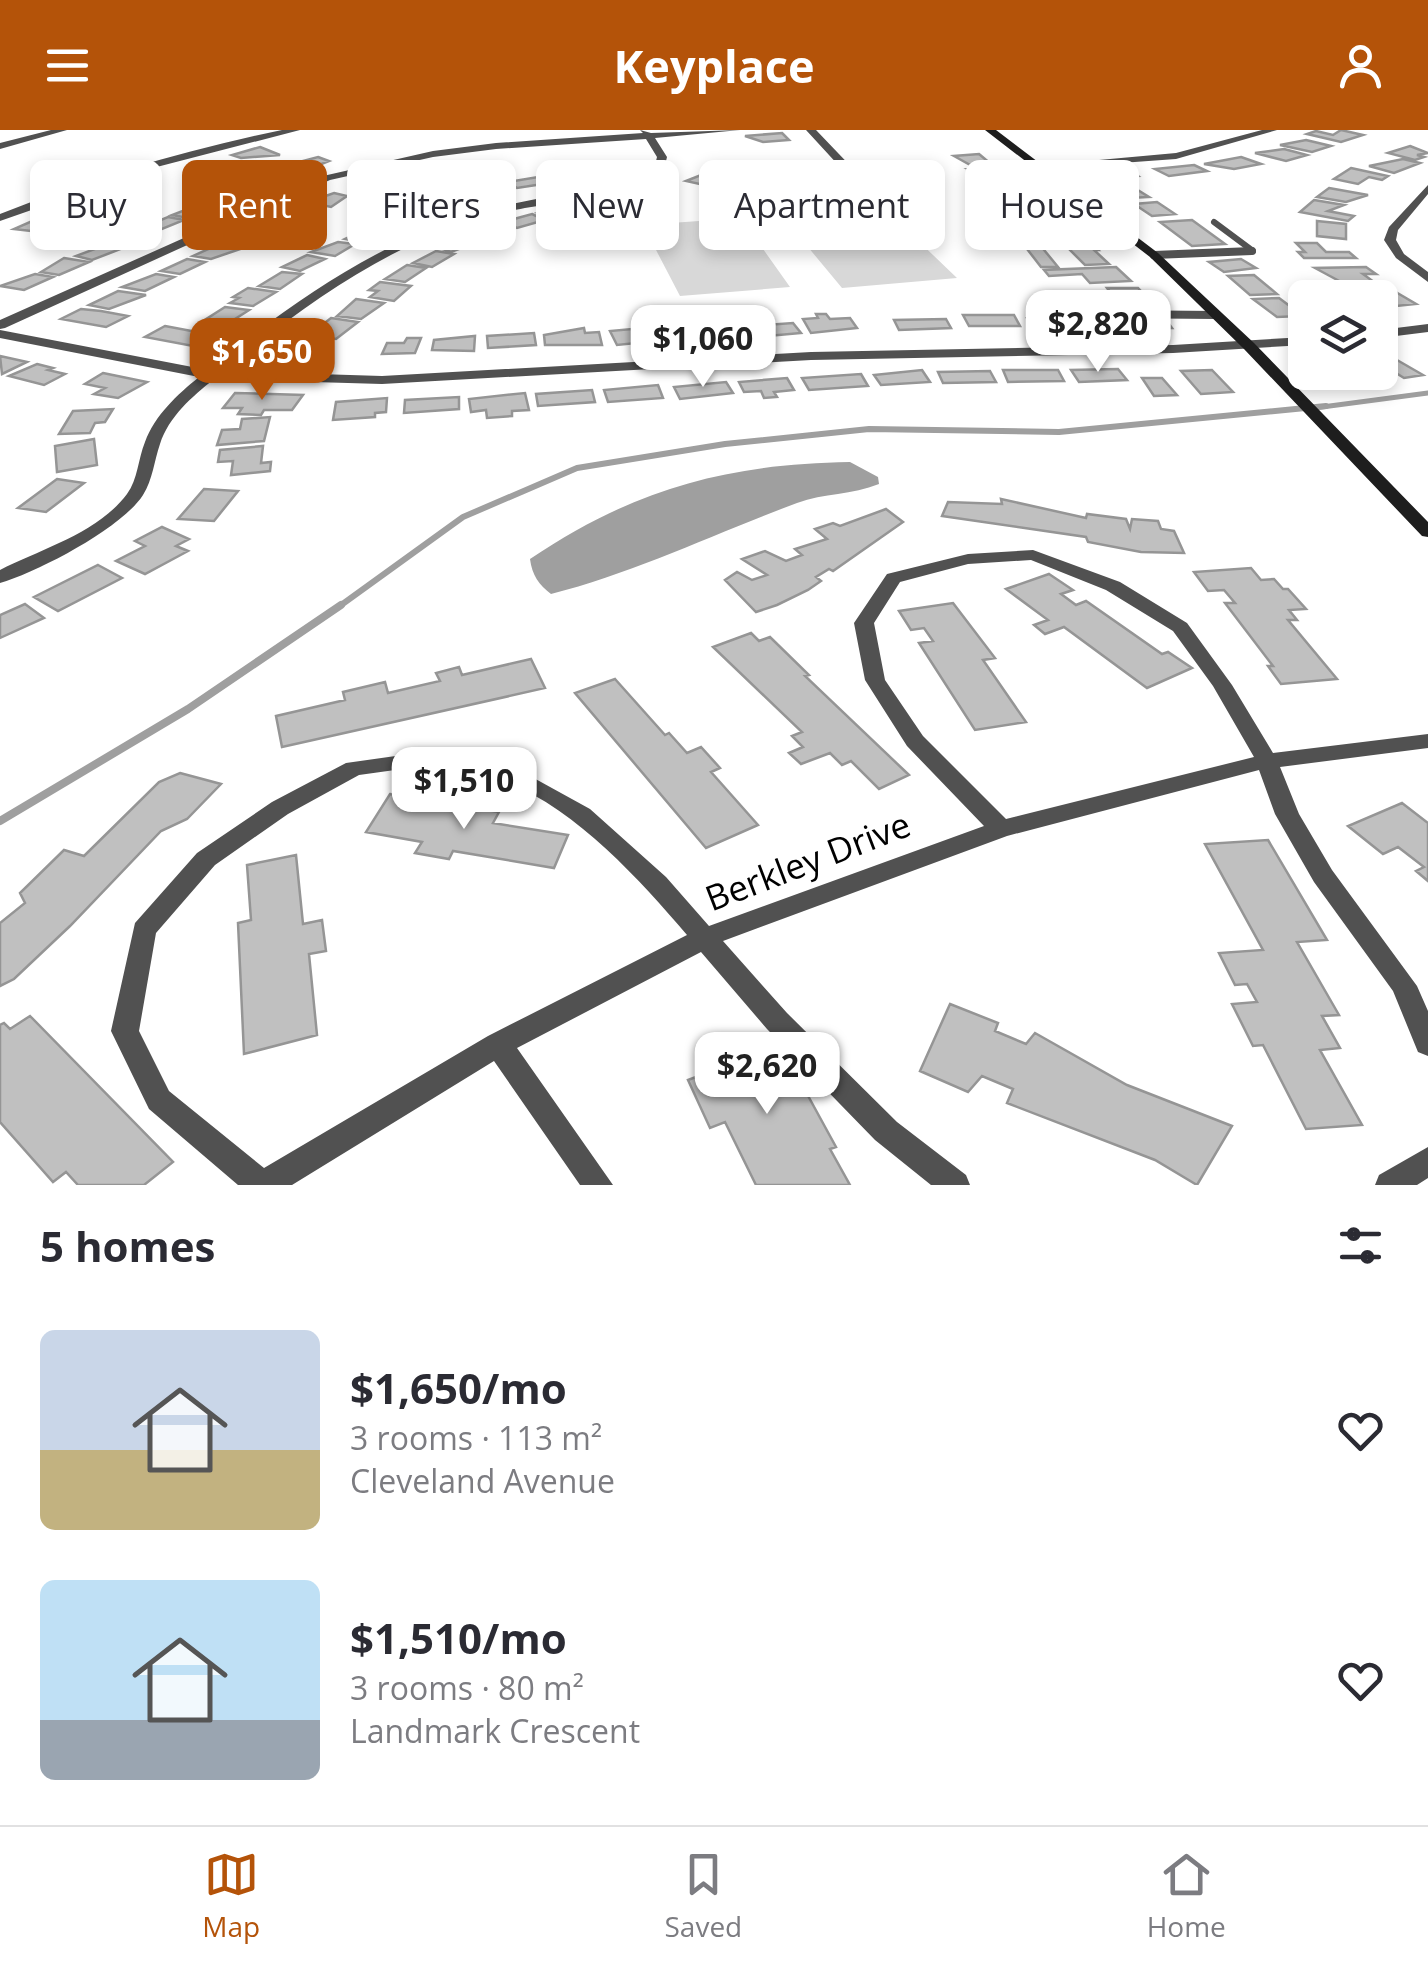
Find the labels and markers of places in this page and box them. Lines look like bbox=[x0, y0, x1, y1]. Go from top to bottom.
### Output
pin: $2,820 bbox=[1017, 290, 1179, 375]
pin: $1,060 bbox=[622, 305, 784, 390]
pin: $1,650 bbox=[181, 318, 343, 403]
pin: $1,510 bbox=[383, 747, 545, 832]
pin: $2,620 bbox=[686, 1032, 848, 1117]

